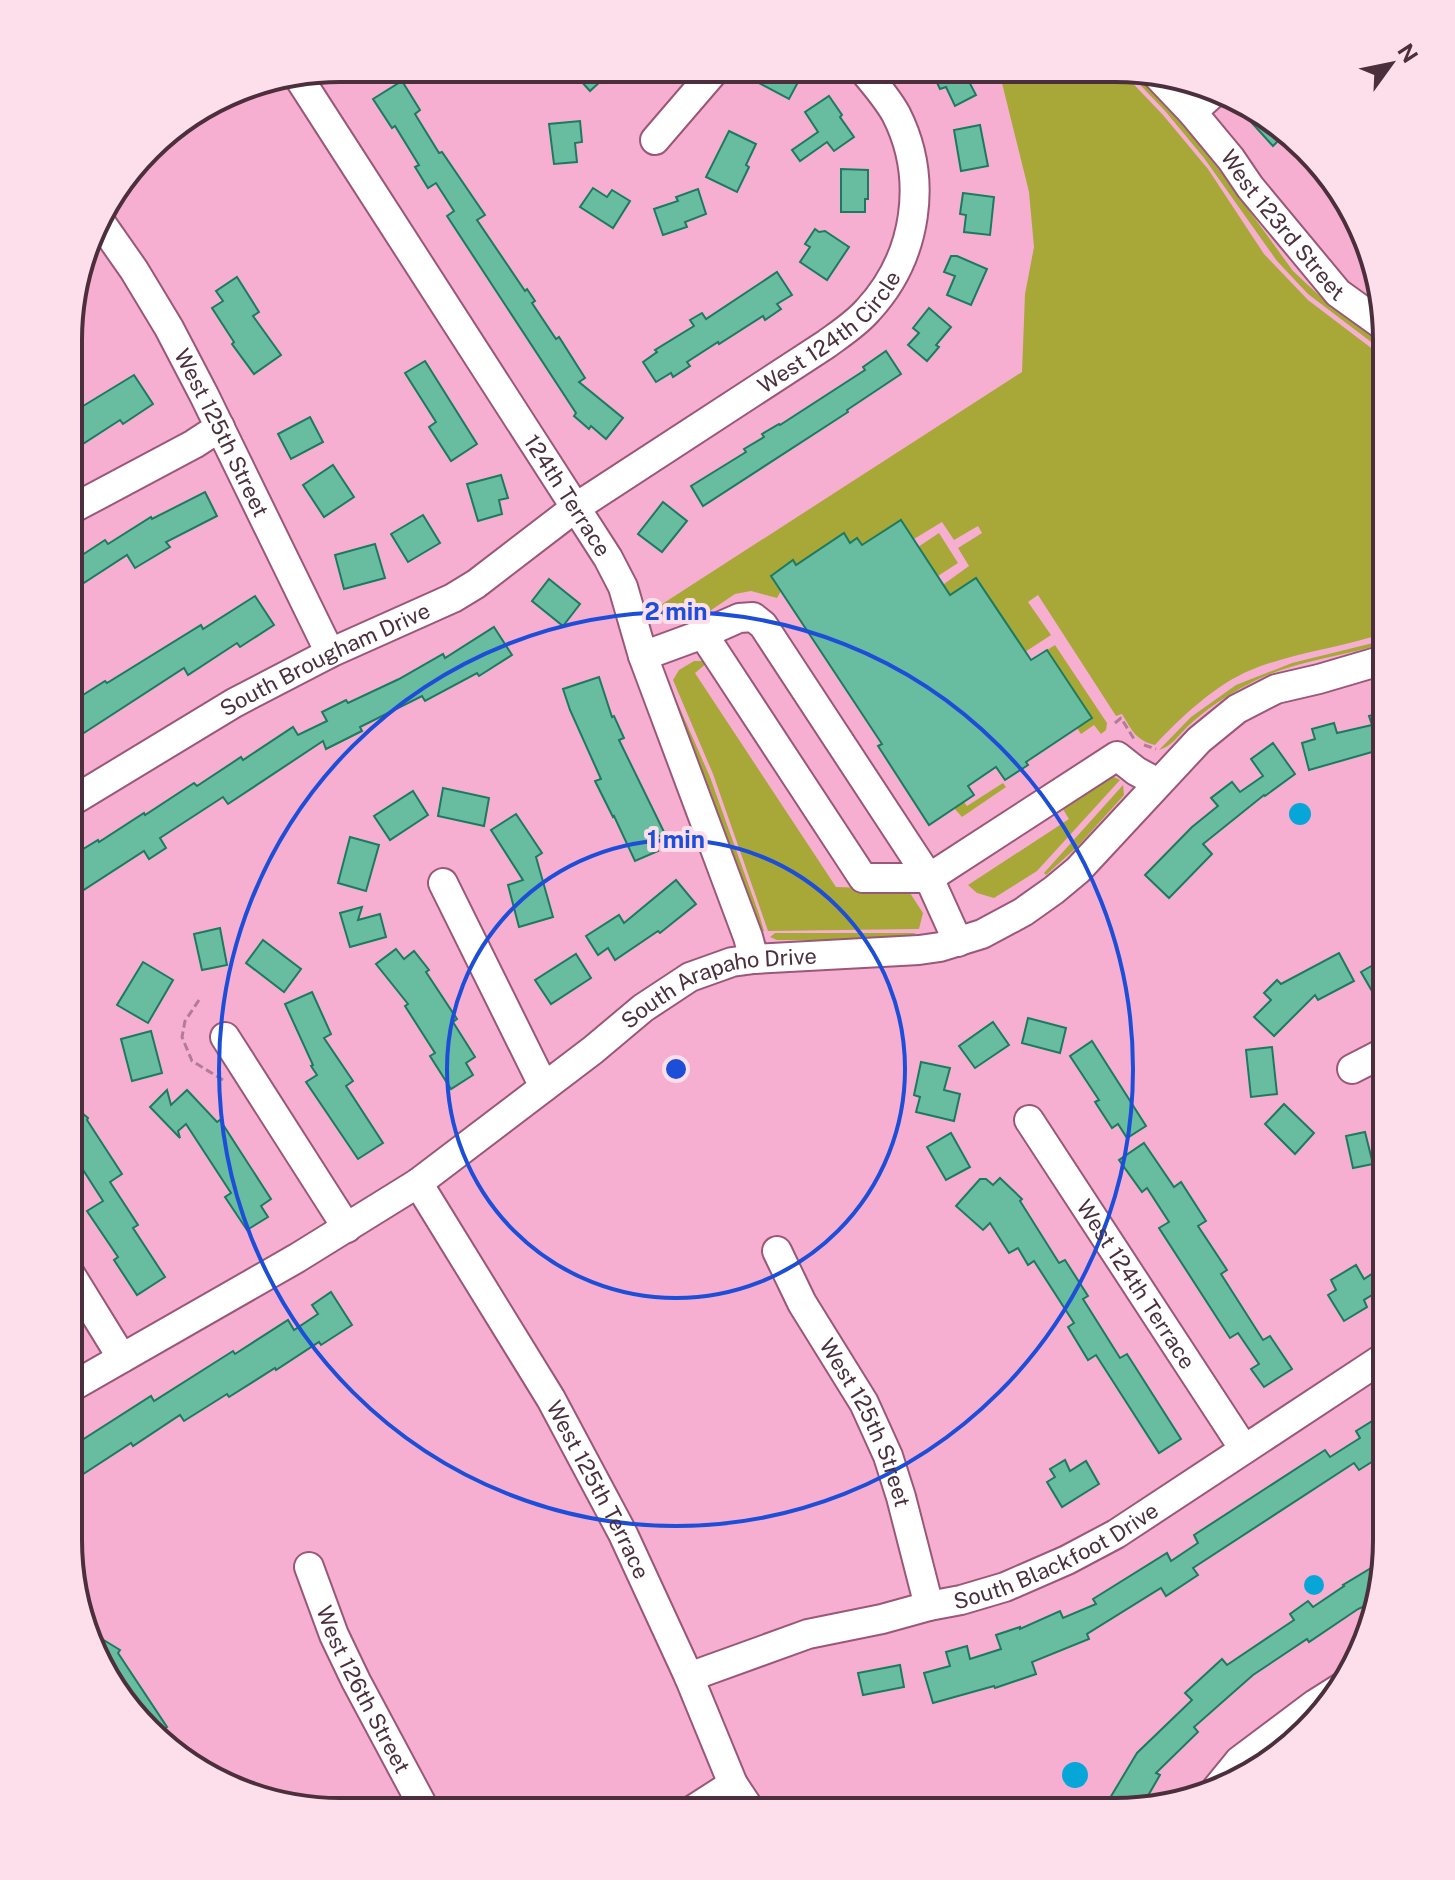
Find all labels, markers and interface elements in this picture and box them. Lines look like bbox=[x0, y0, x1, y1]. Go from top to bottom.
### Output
north arrow bbox=[1351, 24, 1431, 104]
text: N bbox=[1392, 39, 1423, 67]
street label: West 123rd Street bbox=[1215, 145, 1349, 306]
street label: West 124th Circle bbox=[753, 266, 906, 398]
street label: West 125th Street bbox=[169, 344, 274, 521]
street label: 124th Terrace bbox=[519, 430, 616, 561]
street label: South Brougham Drive bbox=[215, 597, 434, 721]
text: 2 min bbox=[645, 597, 707, 625]
text: 1 min bbox=[647, 825, 705, 853]
street label: South Arapaho Drive bbox=[616, 943, 818, 1034]
centre of rings bbox=[662, 1055, 690, 1083]
street label: West 124th Terrace bbox=[1071, 1194, 1201, 1374]
street label: West 125th Street bbox=[814, 1334, 916, 1510]
street label: West 125th Terrace bbox=[541, 1396, 655, 1583]
street label: South Blackfoot Drive bbox=[951, 1497, 1163, 1614]
street label: West 126th Street bbox=[311, 1602, 416, 1778]

